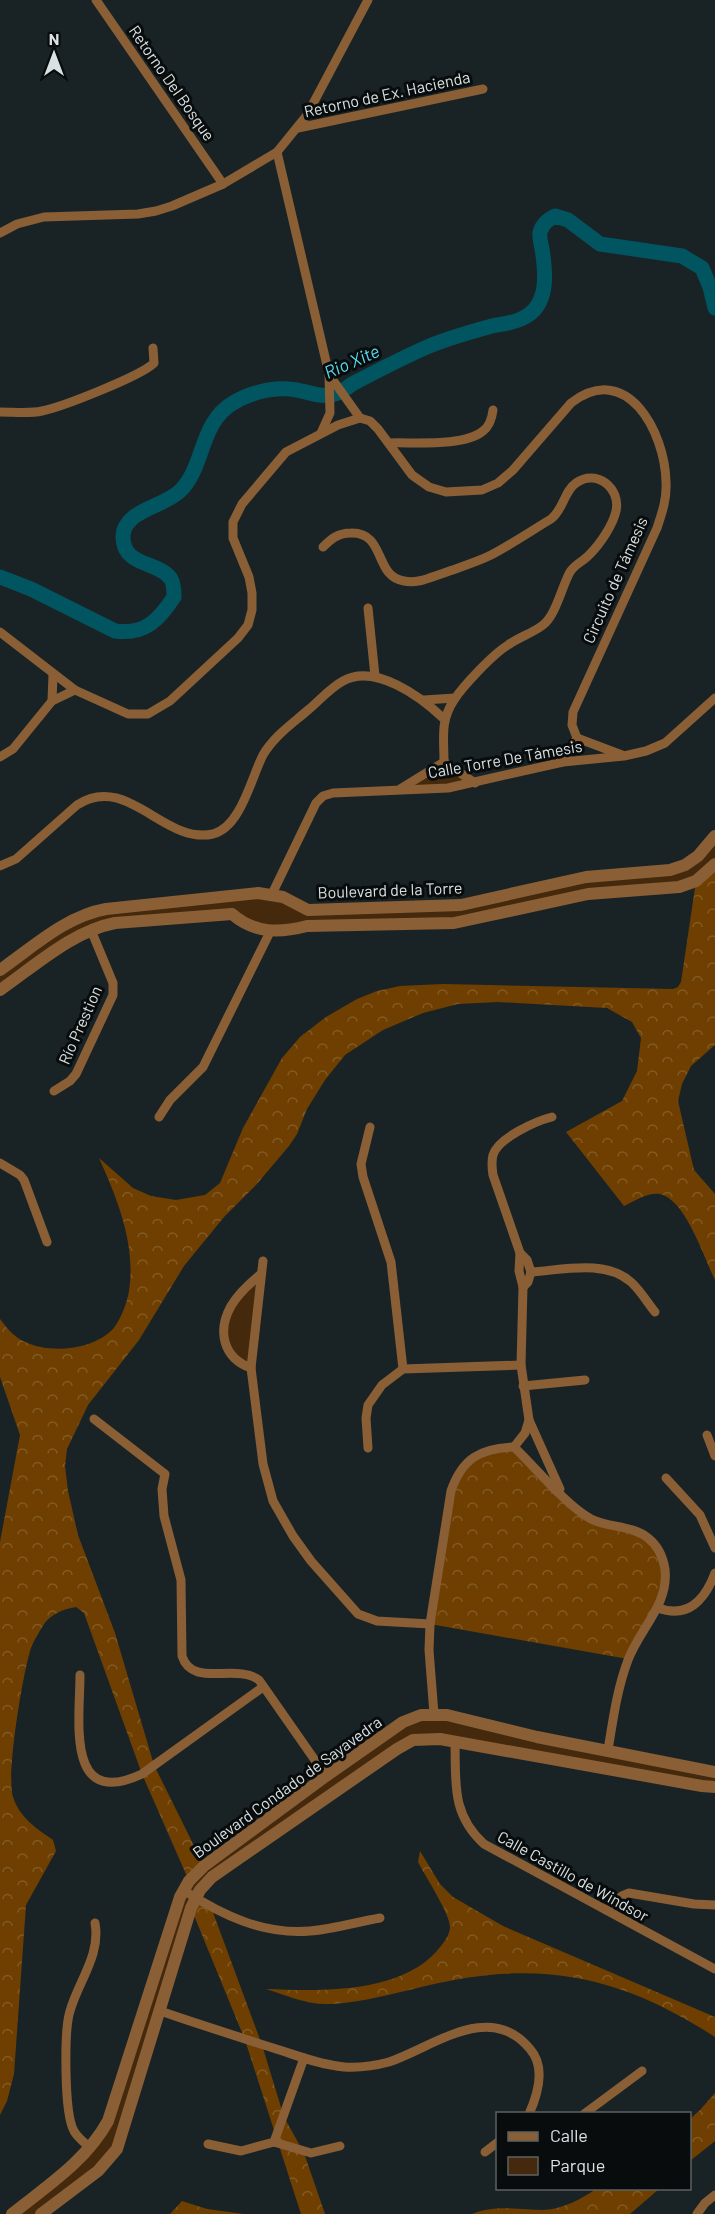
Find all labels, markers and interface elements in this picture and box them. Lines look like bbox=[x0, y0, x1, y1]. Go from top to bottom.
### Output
street label: Retorno Del Bosque bbox=[126, 21, 219, 144]
north arrow bbox=[24, 24, 84, 84]
text: N bbox=[49, 29, 59, 48]
street label: Retorno de Ex. Hacienda bbox=[302, 67, 472, 120]
water label: Rio Xite bbox=[320, 339, 383, 383]
street label: Circuito de Támesis bbox=[578, 514, 651, 646]
street label: Calle Torre De Támesis bbox=[426, 736, 584, 781]
street label: Boulevard de la Torre bbox=[317, 877, 463, 902]
street label: Río Prestion bbox=[54, 983, 105, 1067]
street label: Boulevard Condado de Sayavedra bbox=[189, 1712, 385, 1862]
street label: Calle Castillo de Windsor bbox=[494, 1826, 652, 1925]
legend bbox=[496, 2112, 691, 2190]
text: Calle bbox=[550, 2124, 588, 2146]
text: Parque bbox=[550, 2154, 605, 2176]

